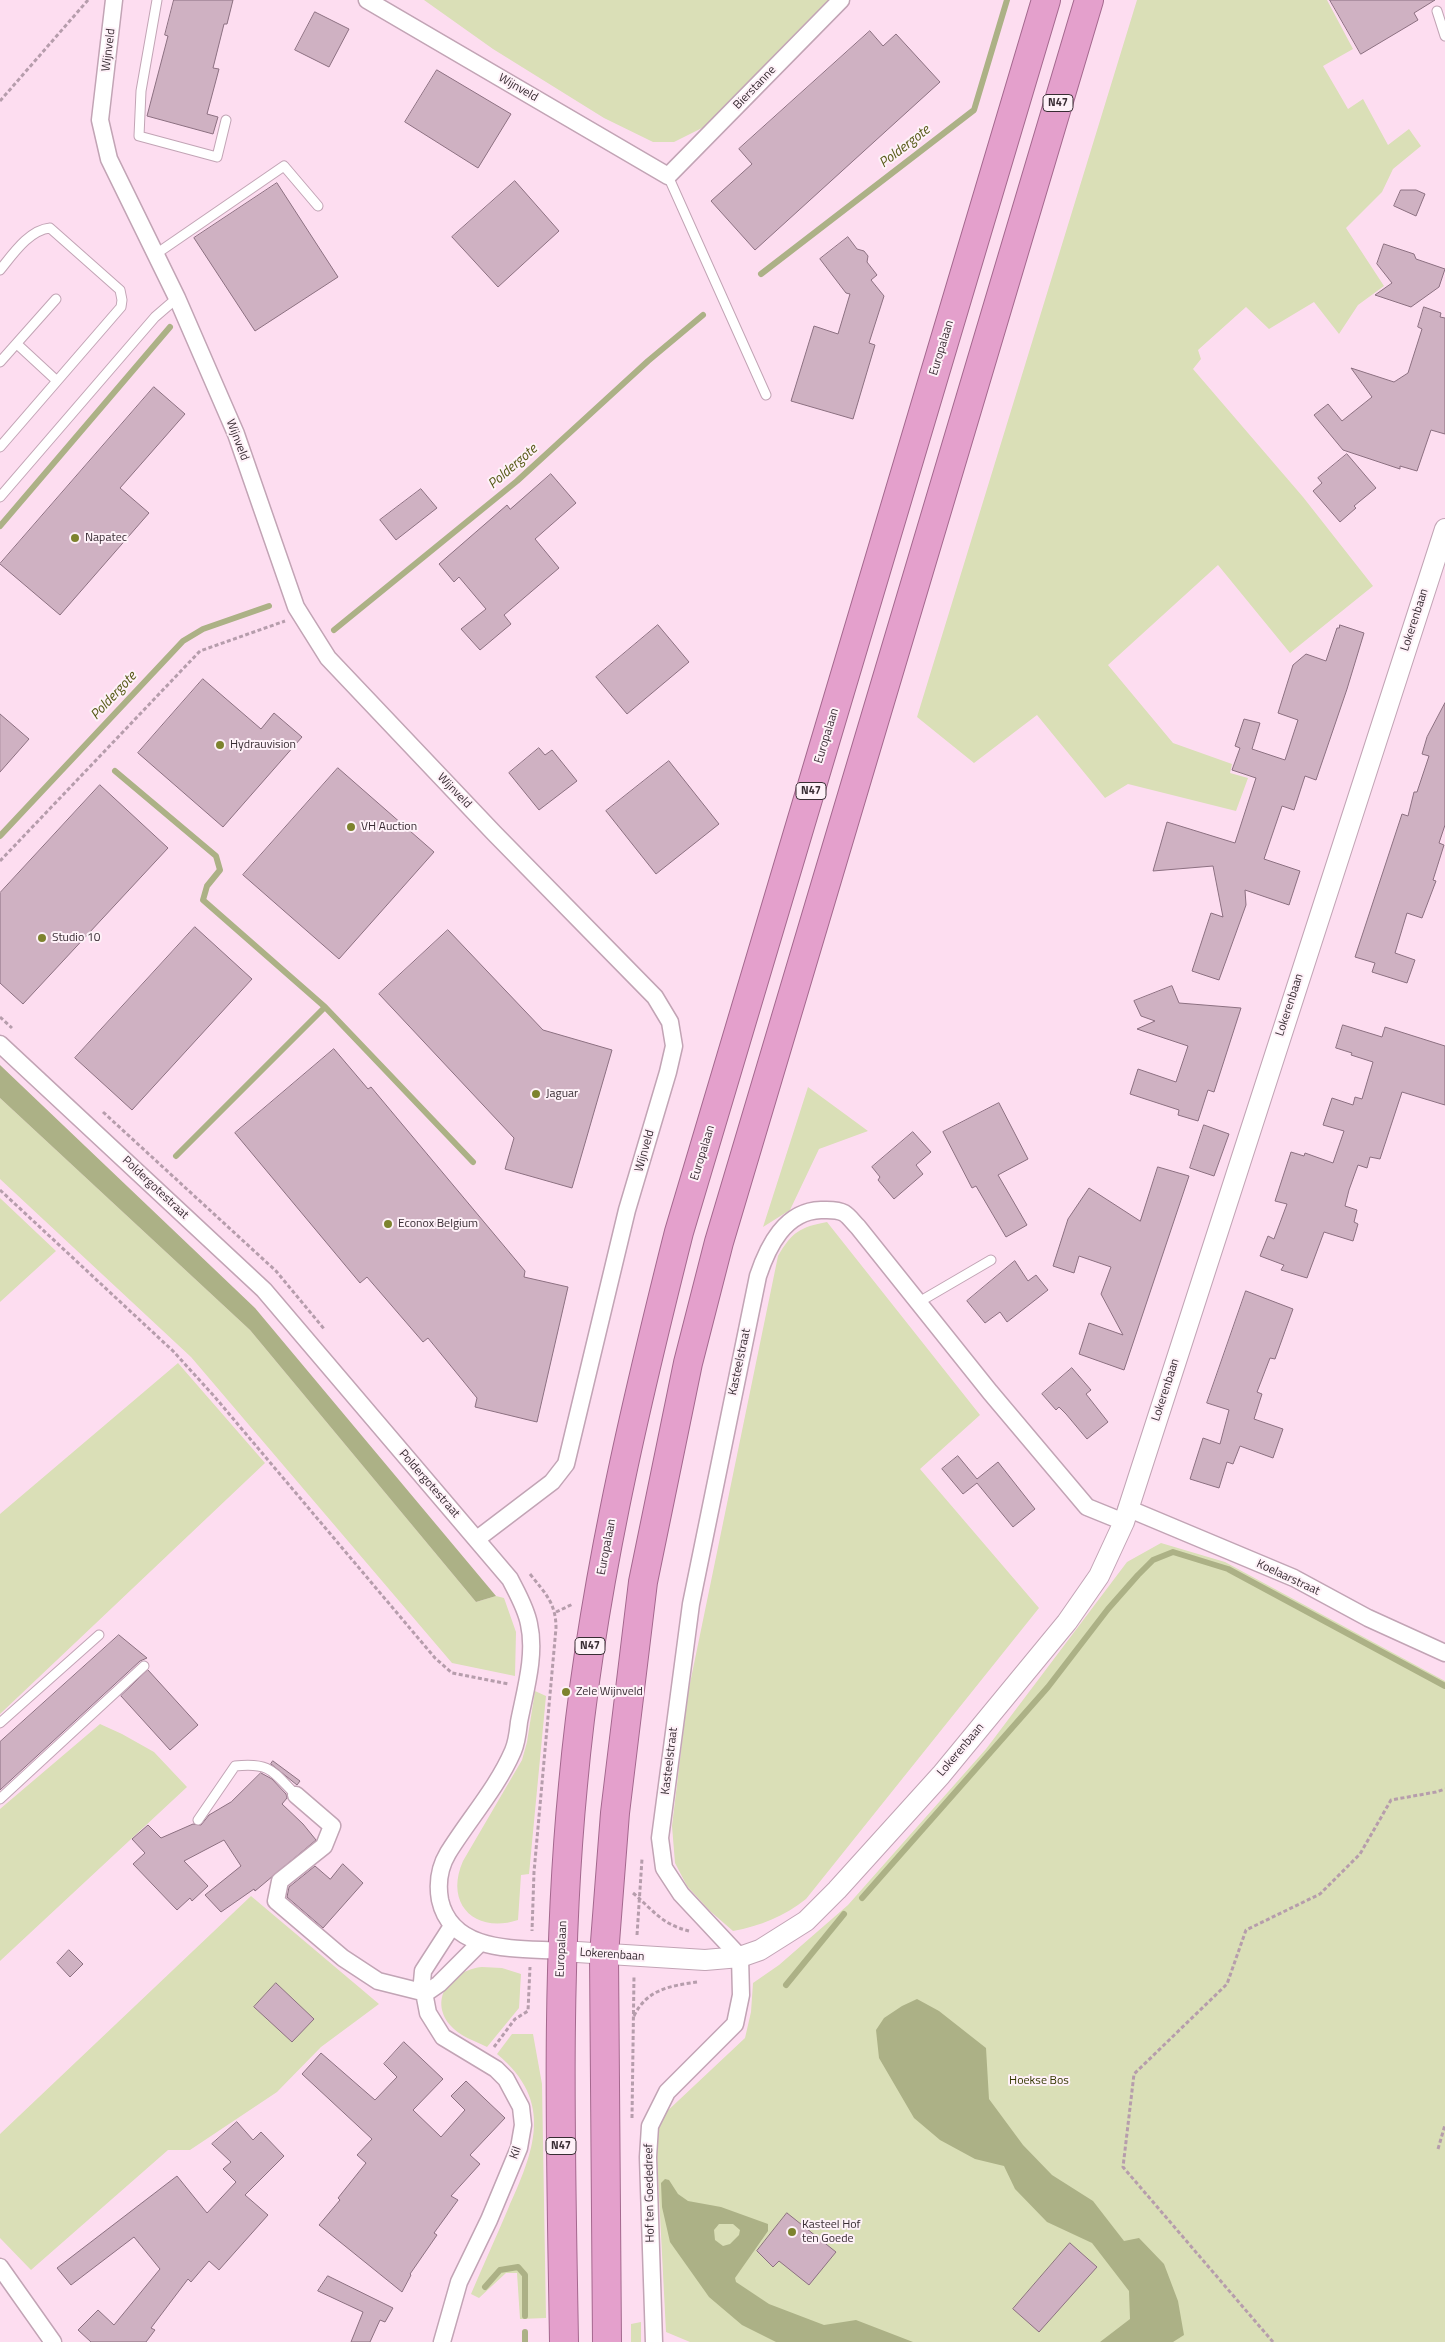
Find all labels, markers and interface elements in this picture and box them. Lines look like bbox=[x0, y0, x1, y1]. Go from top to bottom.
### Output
street label: Wijnveld bbox=[99, 28, 119, 72]
street label: Bierstanne bbox=[731, 63, 779, 113]
street label: Wijnveld bbox=[496, 71, 540, 105]
road number: N47 bbox=[1043, 95, 1073, 112]
water label: Poldergote bbox=[876, 122, 934, 172]
street label: Europalaan bbox=[927, 319, 957, 377]
street label: Wijnveld bbox=[223, 417, 251, 463]
water label: Poldergote bbox=[485, 441, 541, 493]
place label: Napatec bbox=[85, 531, 127, 545]
marker: Napatec bbox=[69, 532, 81, 544]
street label: Lokerenbaan bbox=[1398, 587, 1432, 653]
water label: Poldergote bbox=[87, 668, 141, 724]
street label: Europalaan bbox=[812, 707, 842, 765]
place label: Hydrauvision bbox=[230, 738, 296, 752]
marker: Hydrauvision bbox=[214, 739, 226, 751]
street label: Wijnveld bbox=[434, 770, 474, 812]
road number: N47 bbox=[796, 782, 826, 799]
place label: VH Auction bbox=[361, 820, 417, 834]
marker: VH Auction bbox=[345, 821, 357, 833]
place label: Studio 10 bbox=[52, 931, 100, 945]
marker: Studio 10 bbox=[36, 932, 48, 944]
street label: Lokerenbaan bbox=[1273, 972, 1307, 1038]
place label: Jaguar bbox=[546, 1087, 578, 1101]
marker: Jaguar bbox=[530, 1088, 542, 1100]
street label: Europalaan bbox=[688, 1124, 718, 1182]
street label: Wijnveld bbox=[632, 1128, 658, 1174]
street label: Poldergotestraat bbox=[119, 1154, 191, 1222]
place label: Econox Belgium bbox=[398, 1217, 478, 1231]
marker: Econox Belgium bbox=[382, 1218, 394, 1230]
street label: Kasteelstraat bbox=[726, 1327, 754, 1397]
street label: Lokerenbaan bbox=[1149, 1357, 1183, 1423]
street label: Poldergotestraat bbox=[395, 1447, 463, 1521]
street label: Europalaan bbox=[595, 1518, 619, 1576]
street label: Koelaarstraat bbox=[1254, 1557, 1322, 1599]
road number: N47 bbox=[575, 1638, 605, 1654]
place label: Zele Wijnveld bbox=[576, 1685, 643, 1699]
marker: Zele Wijnveld bbox=[560, 1686, 572, 1698]
street label: Lokerenbaan bbox=[935, 1720, 987, 1780]
street label: Kasteelstraat bbox=[659, 1727, 681, 1795]
street label: Europalaan bbox=[553, 1920, 571, 1978]
street label: Lokerenbaan bbox=[579, 1946, 645, 1964]
park label: Hoekse Bos bbox=[1009, 2074, 1069, 2088]
road number: N47 bbox=[546, 2138, 576, 2154]
street label: Hof ten Goededreef bbox=[642, 2143, 658, 2243]
street label: Kil bbox=[507, 2145, 525, 2161]
place label: Kasteel Hof ten Goede bbox=[802, 2218, 861, 2246]
marker: Kasteel Hof ten Goede bbox=[786, 2226, 798, 2238]

